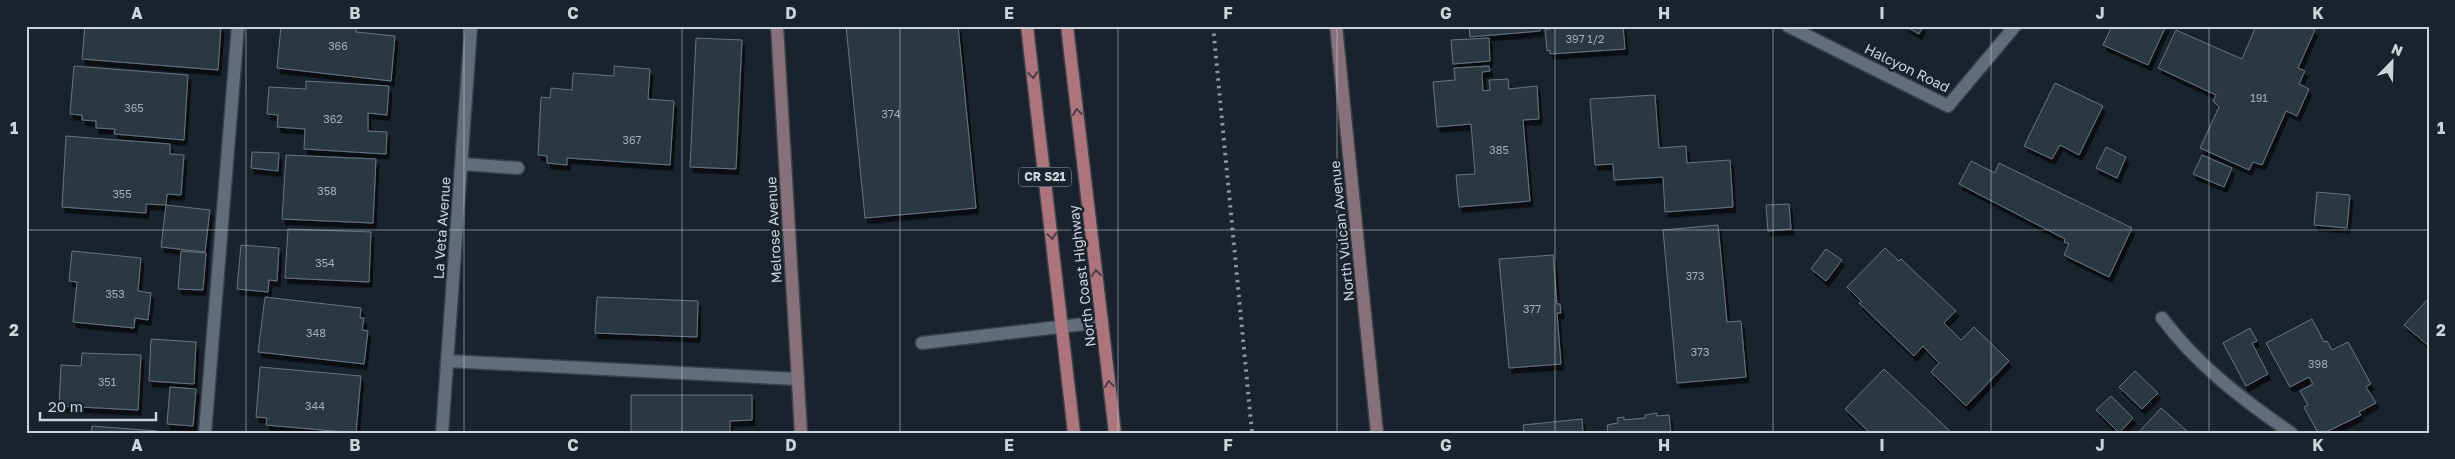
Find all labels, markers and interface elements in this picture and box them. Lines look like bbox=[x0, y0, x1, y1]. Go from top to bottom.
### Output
text: A bbox=[131, 3, 143, 23]
text: B bbox=[349, 3, 361, 23]
text: C bbox=[567, 3, 579, 23]
text: D bbox=[785, 3, 797, 23]
text: E bbox=[1004, 3, 1014, 23]
text: F bbox=[1223, 3, 1233, 23]
text: G bbox=[1440, 3, 1452, 23]
text: H bbox=[1658, 3, 1670, 23]
text: I bbox=[1879, 3, 1885, 23]
text: J bbox=[2095, 3, 2105, 23]
text: K bbox=[2312, 3, 2324, 23]
house number: 397 1/2 bbox=[1566, 32, 1604, 45]
north arrow bbox=[2368, 38, 2418, 88]
house number: 366 bbox=[328, 39, 348, 52]
street label: Halcyon Road bbox=[1862, 40, 1953, 95]
text: N bbox=[2389, 40, 2405, 59]
one-way arrow bbox=[1027, 71, 1038, 79]
house number: 191 bbox=[2250, 91, 2268, 104]
house number: 365 bbox=[124, 101, 144, 114]
house number: 374 bbox=[882, 107, 901, 120]
one-way arrow bbox=[1073, 108, 1083, 116]
house number: 362 bbox=[323, 112, 343, 125]
text: 1 bbox=[10, 118, 18, 138]
text: 1 bbox=[2437, 118, 2445, 138]
house number: 367 bbox=[623, 133, 642, 146]
house number: 385 bbox=[1489, 143, 1509, 156]
street label: North Vulcan Avenue bbox=[1326, 160, 1357, 302]
road number: CR S21 bbox=[1019, 168, 1071, 186]
street label: La Veta Avenue bbox=[429, 176, 454, 280]
street label: Melrose Avenue bbox=[762, 176, 785, 284]
house number: 358 bbox=[317, 184, 337, 197]
house number: 355 bbox=[112, 187, 132, 200]
street label: North Coast Highway bbox=[1064, 204, 1099, 348]
one-way arrow bbox=[1046, 232, 1057, 240]
house number: 354 bbox=[315, 256, 335, 269]
one-way arrow bbox=[1091, 269, 1102, 277]
house number: 373 bbox=[1686, 269, 1704, 282]
house number: 353 bbox=[105, 287, 125, 300]
house number: 377 bbox=[1523, 302, 1541, 315]
text: 2 bbox=[9, 320, 19, 340]
text: 2 bbox=[2436, 320, 2446, 340]
house number: 348 bbox=[306, 326, 326, 339]
house number: 373 bbox=[1691, 345, 1709, 358]
house number: 398 bbox=[2308, 357, 2328, 370]
house number: 351 bbox=[98, 375, 116, 388]
one-way arrow bbox=[1104, 380, 1115, 388]
scale bar bbox=[40, 389, 156, 421]
text: 20 m bbox=[48, 397, 83, 415]
house number: 344 bbox=[305, 399, 325, 412]
text: A bbox=[131, 435, 143, 455]
text: B bbox=[349, 435, 361, 455]
text: C bbox=[567, 435, 579, 455]
text: D bbox=[785, 435, 797, 455]
text: E bbox=[1004, 435, 1014, 455]
text: F bbox=[1223, 435, 1233, 455]
text: G bbox=[1440, 435, 1452, 455]
text: H bbox=[1658, 435, 1670, 455]
text: I bbox=[1879, 435, 1885, 455]
text: J bbox=[2095, 435, 2105, 455]
text: K bbox=[2312, 435, 2324, 455]

